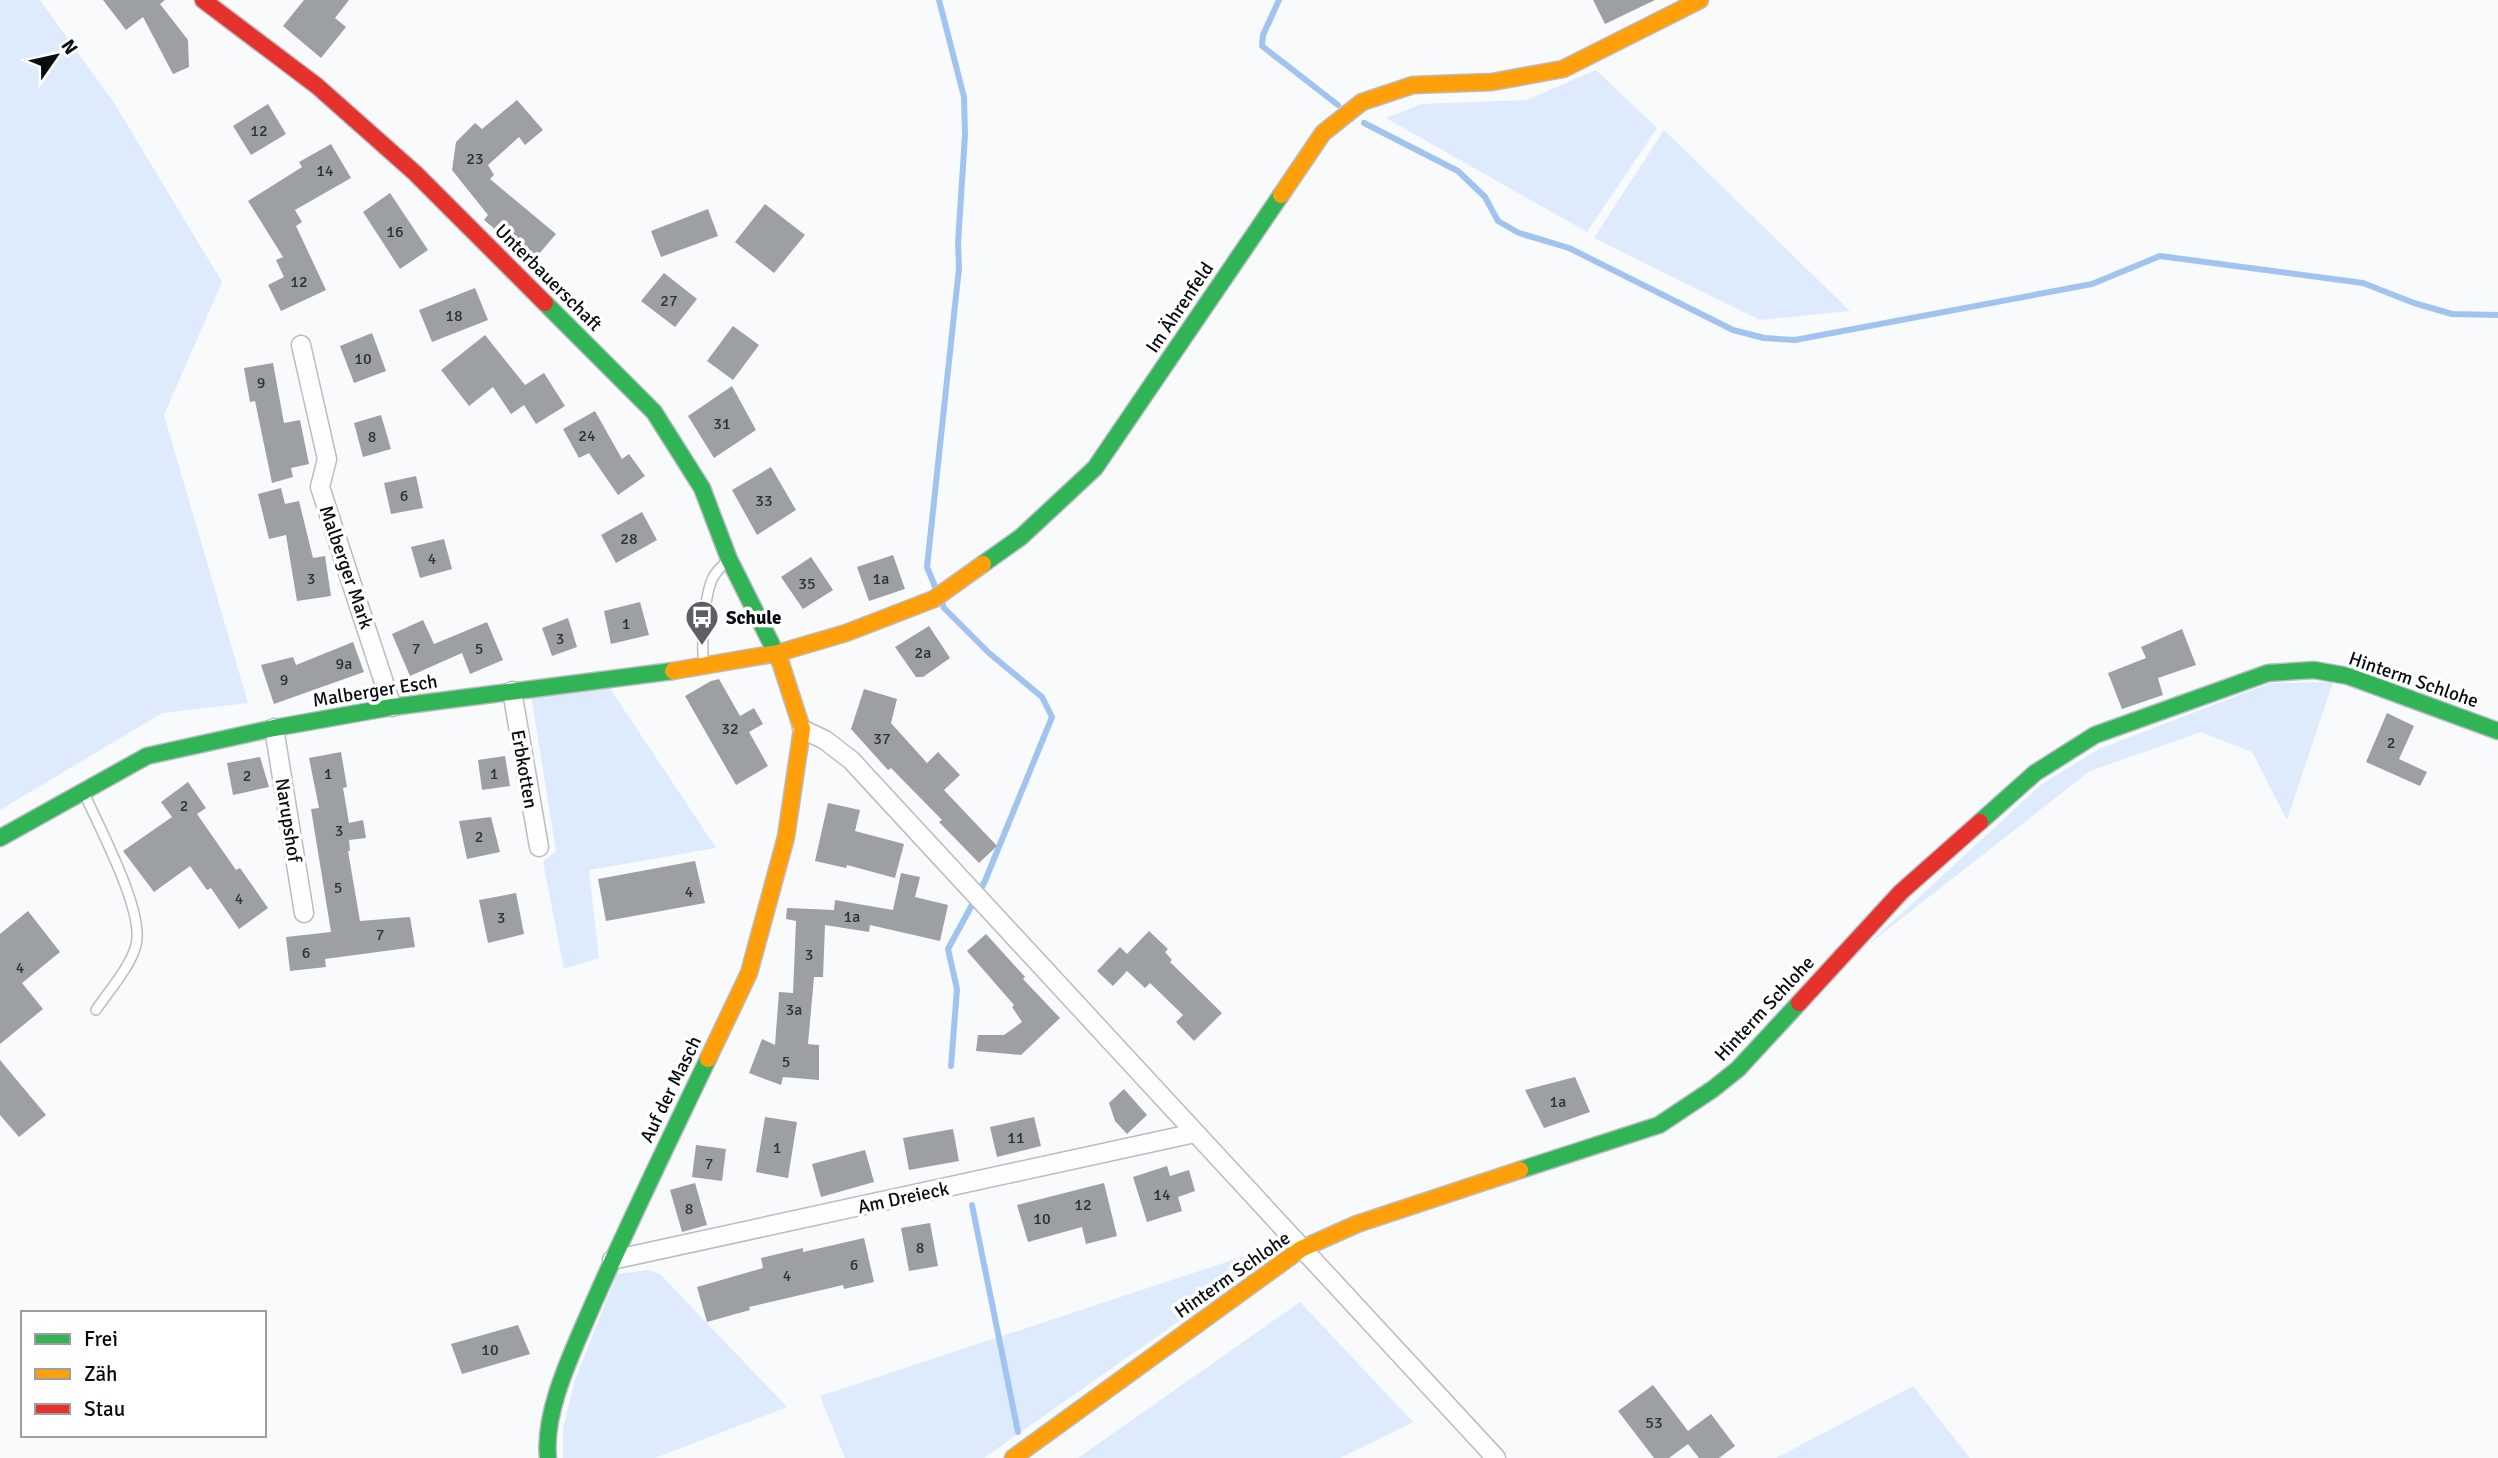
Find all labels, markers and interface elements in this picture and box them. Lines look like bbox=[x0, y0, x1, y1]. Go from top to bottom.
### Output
north arrow bbox=[21, 21, 91, 91]
text: N bbox=[56, 35, 83, 59]
house number: 12 bbox=[250, 121, 268, 141]
house number: 23 bbox=[466, 149, 484, 169]
house number: 14 bbox=[316, 161, 334, 181]
street label: Unterbauerschaft bbox=[490, 219, 607, 336]
house number: 16 bbox=[386, 222, 404, 242]
street label: Im Ährenfeld bbox=[1141, 257, 1219, 358]
house number: 12 bbox=[290, 272, 308, 292]
house number: 27 bbox=[660, 291, 678, 311]
house number: 18 bbox=[445, 306, 463, 326]
house number: 10 bbox=[354, 349, 372, 369]
house number: 9 bbox=[257, 373, 265, 393]
house number: 31 bbox=[713, 414, 731, 434]
house number: 24 bbox=[578, 426, 596, 446]
house number: 8 bbox=[368, 427, 376, 447]
house number: 6 bbox=[400, 486, 408, 506]
house number: 33 bbox=[755, 491, 773, 511]
street label: Malberger Mark bbox=[314, 502, 379, 633]
house number: 28 bbox=[620, 529, 638, 549]
house number: 4 bbox=[428, 549, 437, 569]
house number: 3 bbox=[307, 569, 315, 589]
house number: 1a bbox=[873, 569, 889, 589]
house number: 35 bbox=[798, 574, 816, 594]
bus stop icon: Schule bbox=[683, 598, 721, 647]
place label: Schule bbox=[726, 606, 782, 630]
house number: 1 bbox=[622, 614, 630, 634]
house number: 3 bbox=[556, 629, 564, 649]
house number: 7 bbox=[412, 639, 420, 659]
house number: 5 bbox=[475, 639, 483, 659]
house number: 2a bbox=[915, 643, 931, 663]
street label: Hinterm Schlohe bbox=[2346, 647, 2482, 713]
house number: 9a bbox=[336, 654, 352, 674]
street label: Malberger Esch bbox=[311, 669, 439, 713]
house number: 9 bbox=[280, 670, 288, 690]
house number: 32 bbox=[721, 719, 739, 739]
street label: Erbkotten bbox=[505, 728, 543, 810]
house number: 37 bbox=[873, 729, 891, 749]
house number: 2 bbox=[2387, 733, 2395, 753]
house number: 1 bbox=[324, 764, 332, 784]
house number: 1 bbox=[490, 764, 498, 784]
house number: 2 bbox=[243, 766, 251, 786]
street label: Narupshof bbox=[270, 776, 307, 866]
house number: 2 bbox=[180, 796, 188, 816]
house number: 3 bbox=[335, 821, 343, 841]
house number: 2 bbox=[475, 827, 483, 847]
house number: 5 bbox=[334, 878, 342, 898]
house number: 4 bbox=[685, 882, 694, 902]
house number: 4 bbox=[235, 889, 244, 909]
house number: 1a bbox=[844, 907, 860, 927]
house number: 3 bbox=[497, 908, 505, 928]
house number: 7 bbox=[376, 925, 384, 945]
house number: 6 bbox=[302, 943, 310, 963]
house number: 3 bbox=[805, 945, 813, 965]
street label: Hinterm Schlohe bbox=[1710, 951, 1820, 1066]
house number: 4 bbox=[16, 958, 25, 978]
house number: 3a bbox=[786, 1000, 802, 1020]
street label: Auf der Masch bbox=[635, 1032, 707, 1147]
house number: 5 bbox=[782, 1052, 790, 1072]
house number: 1a bbox=[1550, 1092, 1566, 1112]
house number: 11 bbox=[1007, 1128, 1025, 1148]
house number: 1 bbox=[773, 1138, 781, 1158]
house number: 7 bbox=[705, 1154, 713, 1174]
street label: Am Dreieck bbox=[855, 1177, 951, 1219]
house number: 14 bbox=[1153, 1185, 1171, 1205]
house number: 12 bbox=[1074, 1195, 1092, 1215]
house number: 8 bbox=[685, 1199, 693, 1219]
house number: 10 bbox=[1033, 1209, 1051, 1229]
street label: Hinterm Schlohe bbox=[1170, 1226, 1295, 1324]
house number: 8 bbox=[916, 1238, 924, 1258]
house number: 6 bbox=[850, 1255, 858, 1275]
house number: 4 bbox=[783, 1266, 792, 1286]
legend bbox=[21, 1311, 266, 1437]
text: Frei bbox=[84, 1326, 118, 1352]
house number: 10 bbox=[481, 1340, 499, 1360]
text: Zäh bbox=[84, 1361, 118, 1387]
text: Stau bbox=[84, 1396, 125, 1422]
house number: 53 bbox=[1645, 1413, 1663, 1433]

